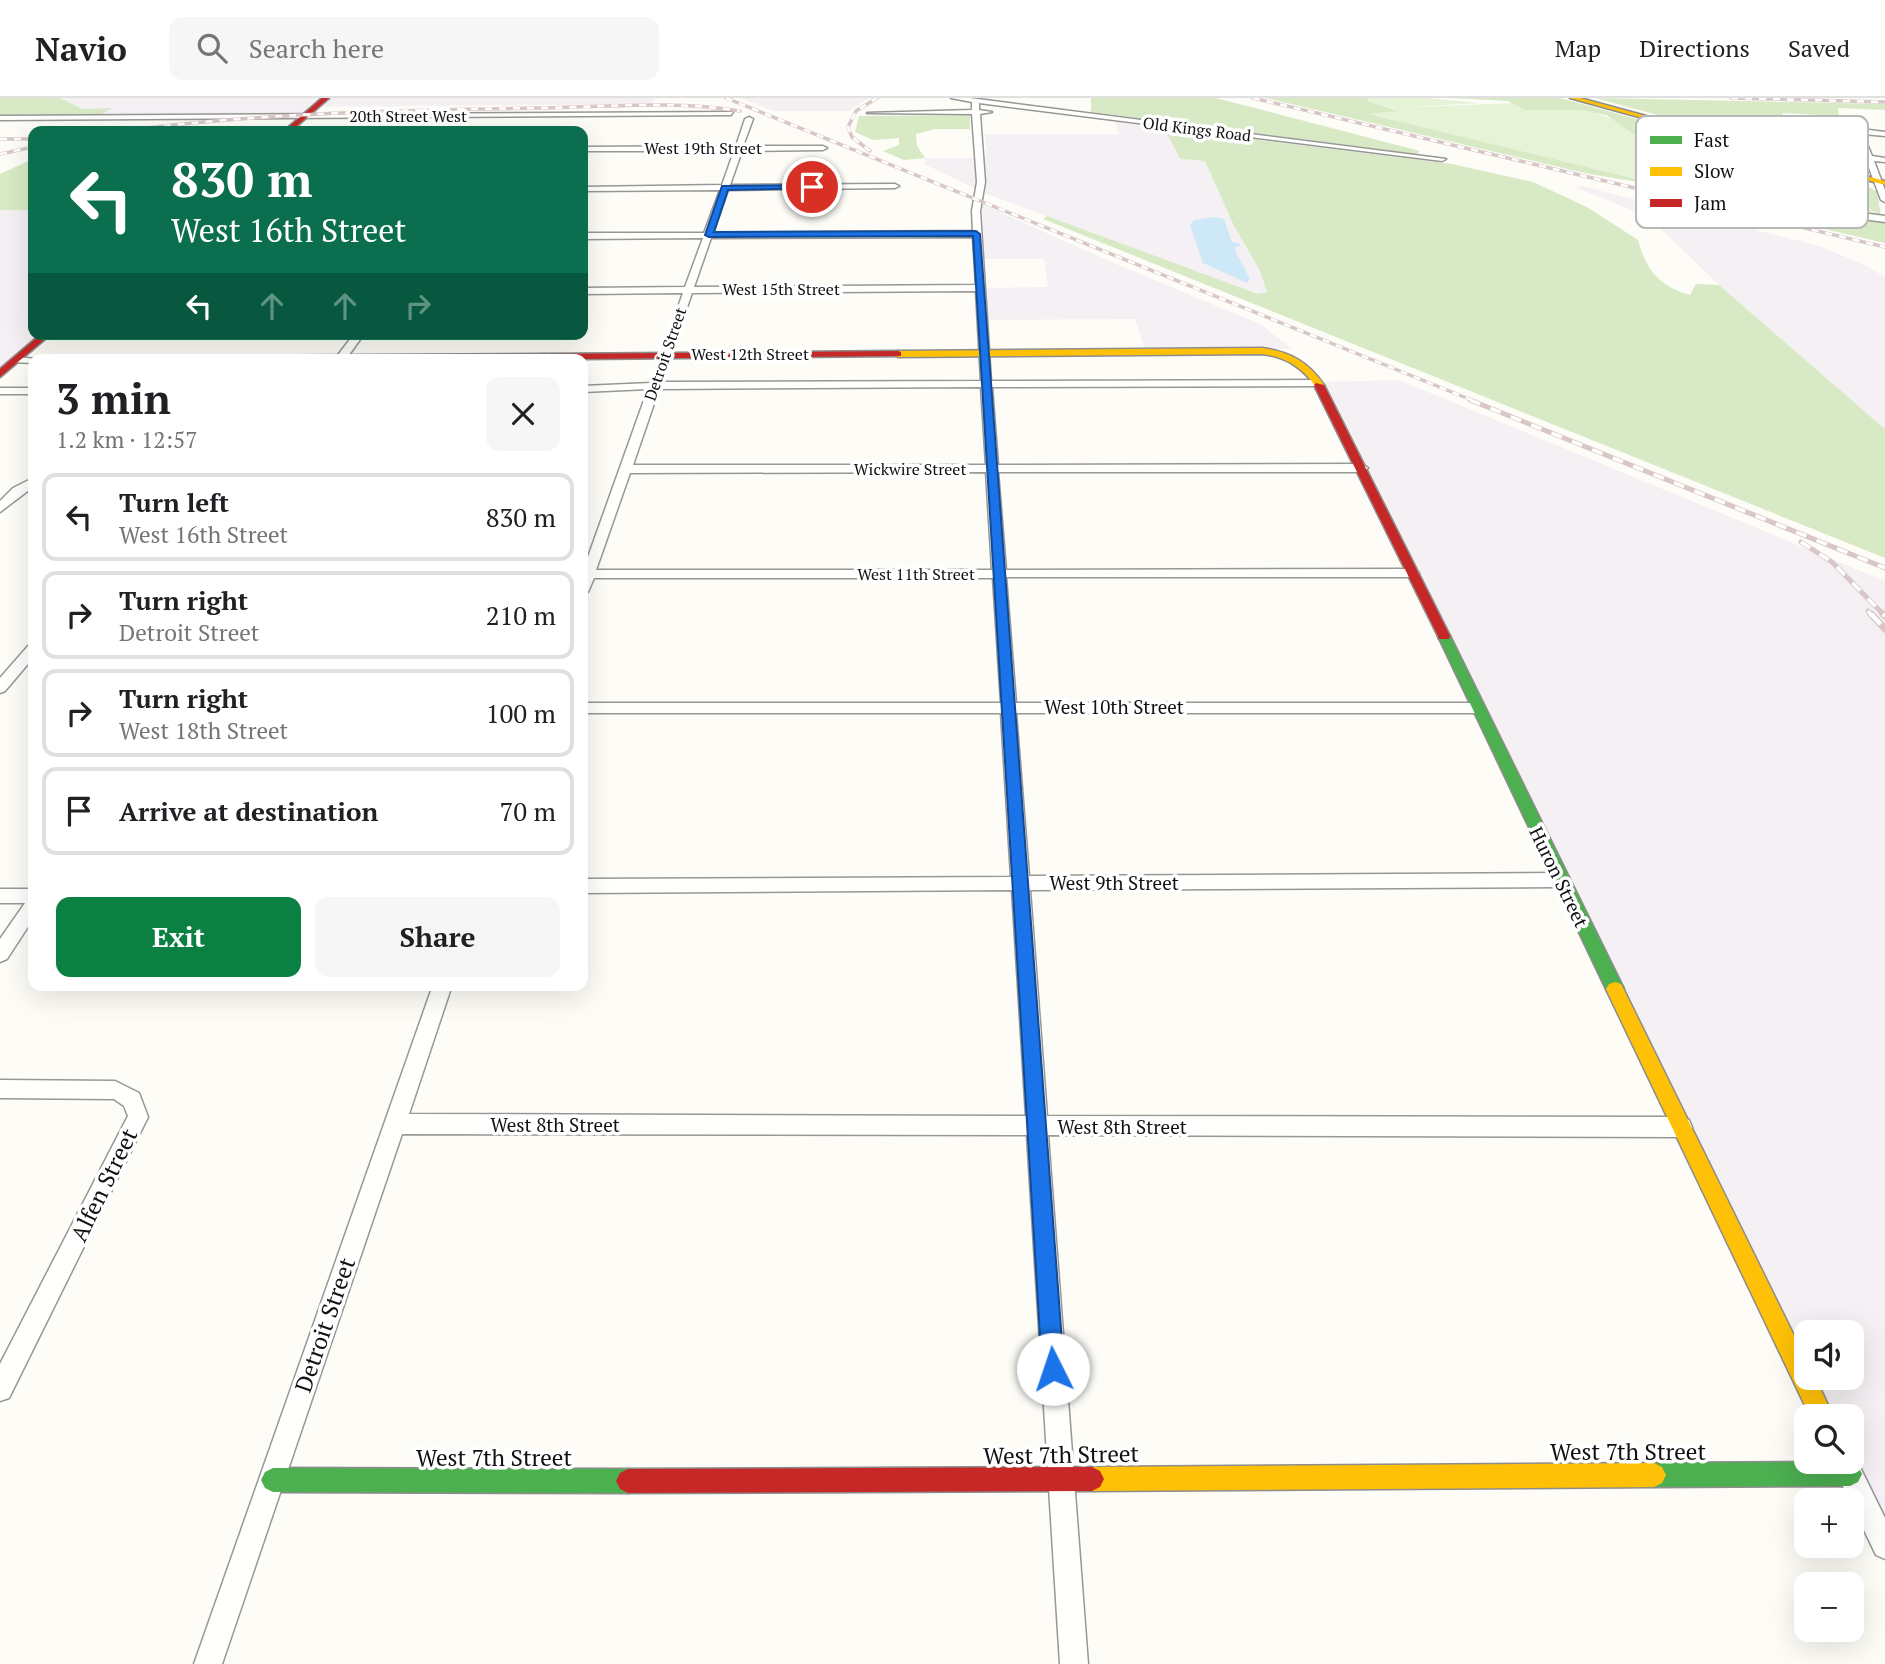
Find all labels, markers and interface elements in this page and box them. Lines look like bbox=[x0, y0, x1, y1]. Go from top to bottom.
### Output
search box bbox=[169, 17, 659, 80]
text: Navio bbox=[35, 27, 127, 70]
icon: search bbox=[193, 29, 231, 67]
text: Search here bbox=[249, 31, 384, 65]
text: Map bbox=[1555, 32, 1601, 64]
text: Directions bbox=[1639, 32, 1750, 64]
text: Saved bbox=[1788, 32, 1850, 64]
street label: 20th Street West bbox=[349, 105, 467, 127]
street label: Old Kings Road bbox=[1142, 111, 1253, 147]
legend bbox=[1636, 116, 1868, 228]
text: Fast bbox=[1694, 127, 1729, 152]
street label: West 19th Street bbox=[644, 137, 762, 159]
text: 830 m bbox=[171, 146, 313, 211]
icon: left bbox=[56, 154, 147, 245]
pin bbox=[782, 157, 842, 217]
text: Slow bbox=[1694, 158, 1735, 183]
icon: arrive bbox=[793, 168, 831, 206]
text: Jam bbox=[1694, 190, 1727, 215]
text: West 16th Street bbox=[171, 209, 406, 251]
street label: West 15th Street bbox=[722, 278, 840, 300]
icon: left bbox=[180, 287, 218, 325]
icon: ahead bbox=[253, 287, 291, 325]
icon: ahead bbox=[326, 287, 364, 325]
icon: right bbox=[399, 287, 437, 325]
street label: Detroit Street bbox=[639, 304, 691, 404]
street label: West 12th Street bbox=[691, 343, 809, 365]
text: 3 min bbox=[56, 370, 171, 426]
button: close bbox=[486, 377, 560, 451]
text: 1.2 km · 12:57 bbox=[56, 424, 198, 455]
street label: Wickwire Street bbox=[854, 458, 966, 480]
text: Turn left bbox=[119, 485, 229, 519]
icon: left bbox=[60, 498, 98, 536]
text: 830 m bbox=[486, 500, 556, 534]
text: West 16th Street bbox=[119, 519, 288, 550]
street label: West 11th Street bbox=[857, 563, 975, 585]
text: Turn right bbox=[119, 583, 248, 617]
icon: right bbox=[60, 596, 98, 634]
text: 210 m bbox=[486, 598, 556, 632]
text: Detroit Street bbox=[119, 617, 259, 648]
text: Turn right bbox=[119, 681, 248, 715]
icon: right bbox=[60, 694, 98, 732]
street label: West 10th Street bbox=[1044, 694, 1184, 719]
text: 100 m bbox=[486, 696, 556, 730]
text: West 18th Street bbox=[119, 715, 288, 746]
icon: arrive bbox=[60, 792, 98, 830]
text: Arrive at destination bbox=[119, 794, 378, 828]
text: 70 m bbox=[500, 794, 556, 828]
street label: Huron Street bbox=[1524, 822, 1595, 931]
street label: West 9th Street bbox=[1049, 870, 1179, 895]
button: Exit bbox=[56, 897, 301, 977]
button: Share bbox=[315, 897, 560, 977]
street label: West 8th Street bbox=[490, 1112, 620, 1137]
street label: West 8th Street bbox=[1057, 1114, 1187, 1139]
street label: Alfen Street bbox=[63, 1123, 144, 1247]
street label: Detroit Street bbox=[287, 1253, 362, 1396]
map controls bbox=[1794, 1320, 1864, 1642]
button: sound bbox=[1794, 1320, 1864, 1390]
position arrow bbox=[1016, 1332, 1090, 1406]
button: search bbox=[1794, 1404, 1864, 1474]
street label: West 7th Street bbox=[1550, 1436, 1706, 1467]
street label: West 7th Street bbox=[983, 1438, 1140, 1471]
street label: West 7th Street bbox=[416, 1442, 572, 1473]
button: + bbox=[1794, 1488, 1864, 1558]
button: − bbox=[1794, 1572, 1864, 1642]

